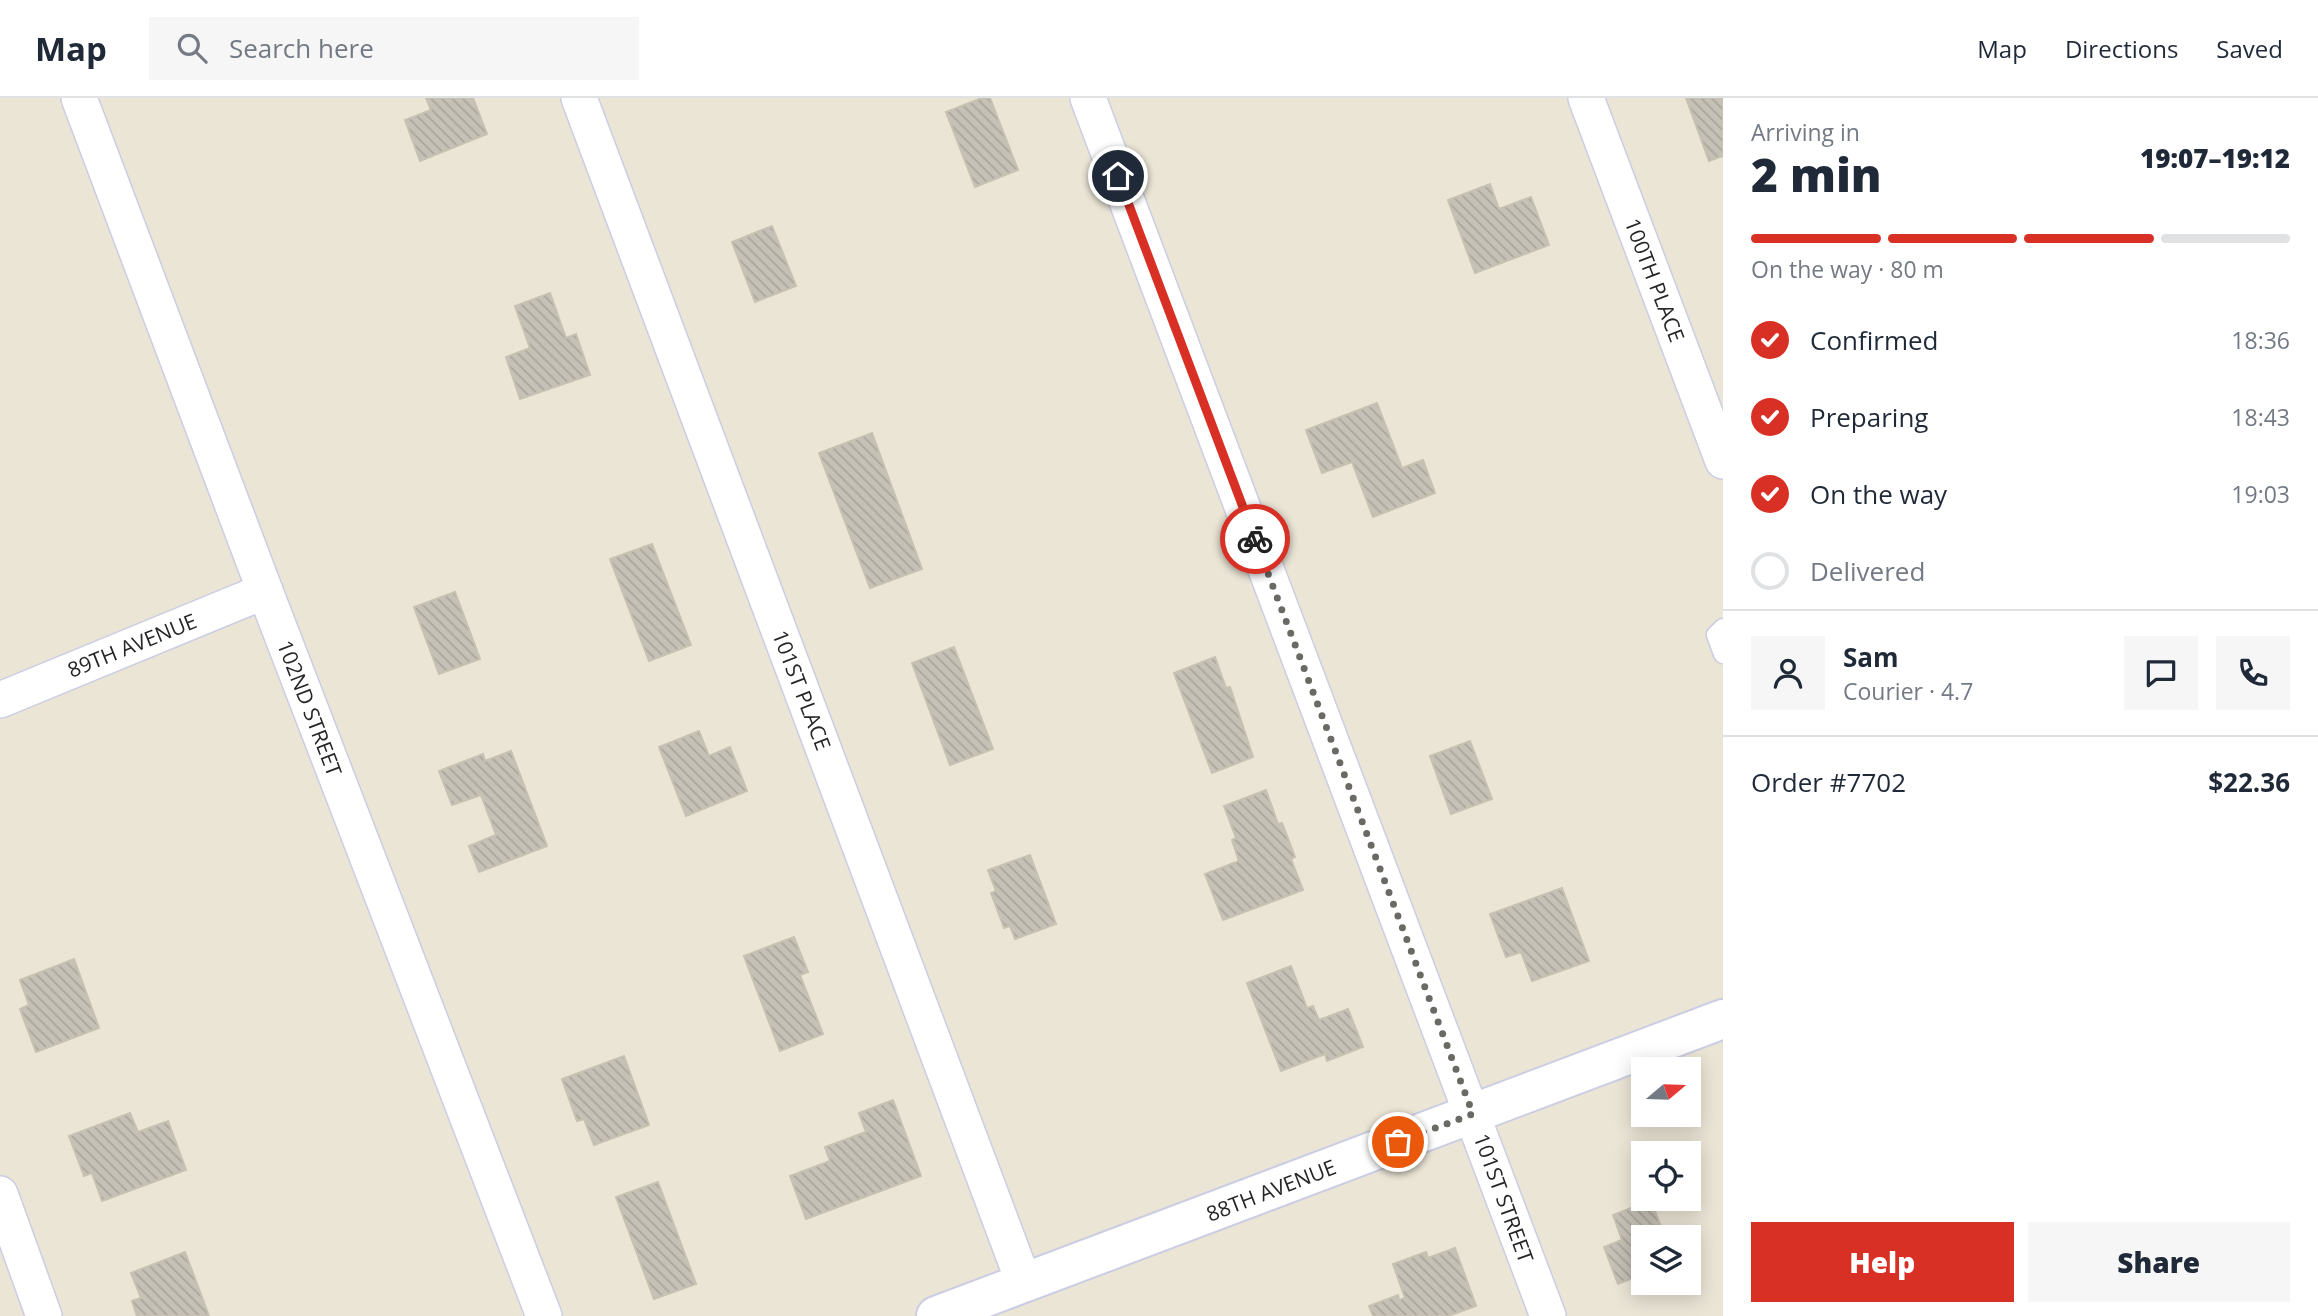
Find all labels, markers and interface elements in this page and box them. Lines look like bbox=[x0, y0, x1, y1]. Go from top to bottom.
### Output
search box bbox=[149, 17, 639, 80]
text: Map bbox=[35, 26, 107, 71]
icon: search bbox=[173, 29, 211, 67]
text: Search here bbox=[229, 30, 374, 66]
text: Map bbox=[1977, 32, 2027, 65]
text: Directions bbox=[2065, 32, 2178, 65]
text: Saved bbox=[2216, 32, 2283, 65]
text: Arriving in bbox=[1751, 116, 1860, 148]
text: 19:07–19:12 bbox=[2140, 140, 2290, 176]
text: 2 min bbox=[1751, 143, 1882, 205]
pin bbox=[1088, 146, 1148, 206]
icon: home bbox=[1099, 157, 1137, 195]
street label: 100TH PLACE bbox=[1619, 214, 1691, 346]
text: On the way · 80 m bbox=[1751, 253, 1944, 285]
icon: check bbox=[1751, 321, 1789, 359]
text: Confirmed bbox=[1810, 322, 1938, 358]
text: 18:36 bbox=[2231, 324, 2290, 356]
icon: check bbox=[1751, 398, 1789, 436]
text: Preparing bbox=[1810, 399, 1928, 435]
text: 18:43 bbox=[2231, 401, 2290, 433]
icon: check bbox=[1751, 475, 1789, 513]
text: On the way bbox=[1810, 476, 1947, 512]
text: 19:03 bbox=[2231, 478, 2290, 510]
courier bbox=[1220, 504, 1290, 574]
icon: bike bbox=[1236, 520, 1274, 558]
text: Delivered bbox=[1810, 553, 1925, 589]
street label: 89TH AVENUE bbox=[63, 606, 201, 684]
street label: 101ST PLACE bbox=[766, 626, 838, 754]
street label: 102ND STREET bbox=[271, 636, 349, 780]
button: person bbox=[1751, 636, 1825, 710]
button: chat bbox=[2124, 636, 2198, 710]
button: phone bbox=[2216, 636, 2290, 710]
text: Sam bbox=[1843, 639, 1899, 675]
text: Courier · 4.7 bbox=[1843, 675, 1973, 707]
text: Order #7702 bbox=[1751, 764, 1906, 800]
text: $22.36 bbox=[2208, 764, 2290, 800]
north arrow bbox=[1631, 1057, 1701, 1127]
map controls bbox=[1631, 1057, 1701, 1295]
pin bbox=[1368, 1112, 1428, 1172]
icon: bag bbox=[1379, 1123, 1417, 1161]
street label: 101ST STREET bbox=[1468, 1130, 1540, 1267]
button: locate bbox=[1631, 1141, 1701, 1211]
street label: 88TH AVENUE bbox=[1202, 1152, 1340, 1228]
button: Help bbox=[1751, 1222, 2014, 1302]
button: Share bbox=[2028, 1222, 2290, 1302]
button: layers bbox=[1631, 1225, 1701, 1295]

